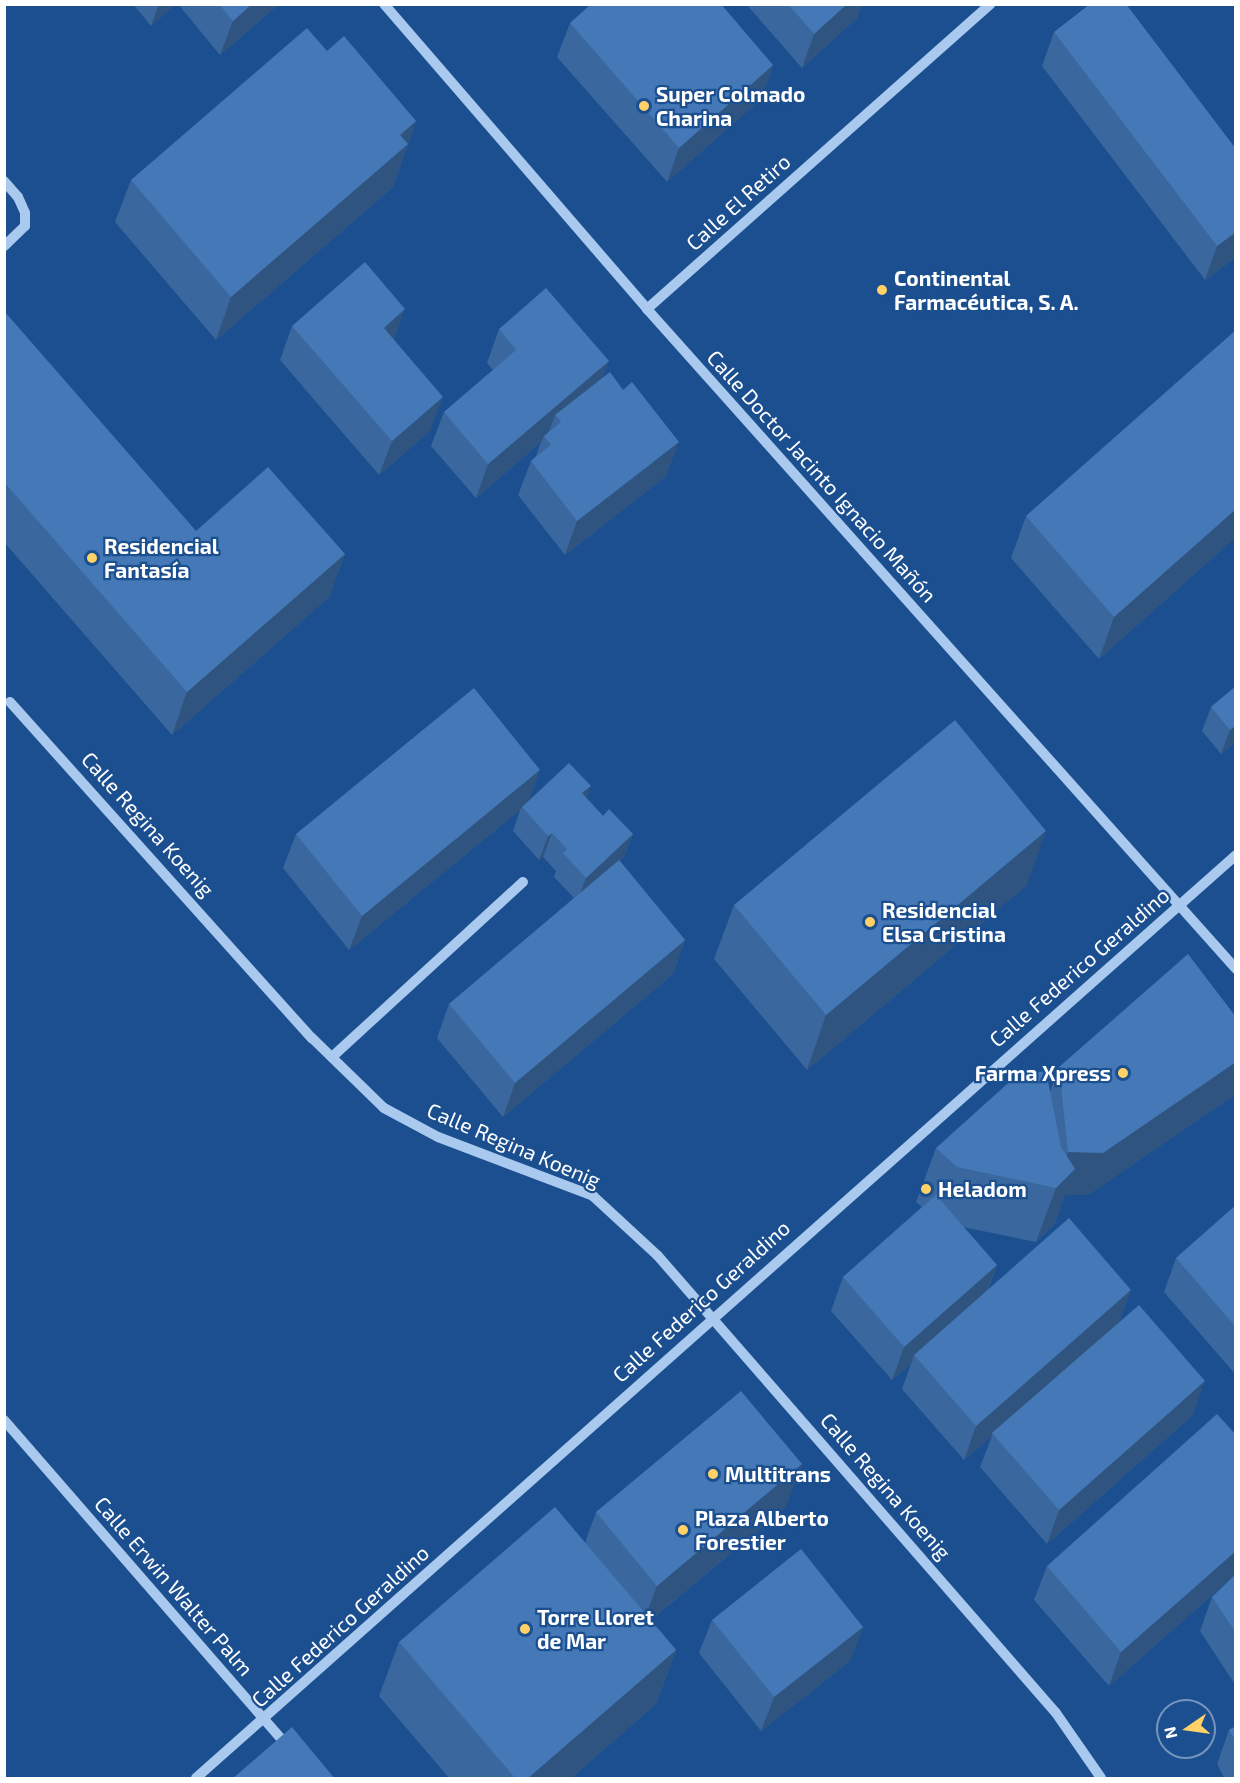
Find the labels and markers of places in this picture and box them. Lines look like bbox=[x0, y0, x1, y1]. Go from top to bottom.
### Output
place label: Super Colmado Charina bbox=[656, 81, 806, 131]
marker: Super Colmado Charina bbox=[637, 99, 651, 113]
place label: Continental Farmacéutica, S. A. bbox=[894, 265, 1079, 315]
marker: Continental Farmacéutica, S. A. bbox=[875, 283, 889, 297]
place label: Residencial Fantasía bbox=[104, 533, 219, 583]
marker: Residencial Fantasía bbox=[85, 551, 99, 565]
place label: Residencial Elsa Cristina bbox=[882, 897, 1006, 947]
marker: Residencial Elsa Cristina bbox=[863, 915, 877, 929]
place label: Farma Xpress bbox=[975, 1060, 1111, 1086]
marker: Farma Xpress bbox=[1116, 1066, 1130, 1080]
place label: Heladom bbox=[938, 1176, 1027, 1202]
marker: Heladom bbox=[919, 1182, 933, 1196]
place label: Multitrans bbox=[725, 1461, 831, 1487]
marker: Multitrans bbox=[706, 1467, 720, 1481]
place label: Plaza Alberto Forestier bbox=[695, 1505, 829, 1555]
marker: Plaza Alberto Forestier bbox=[676, 1523, 690, 1537]
place label: Torre Lloret de Mar bbox=[537, 1604, 654, 1654]
marker: Torre Lloret de Mar bbox=[518, 1622, 532, 1636]

